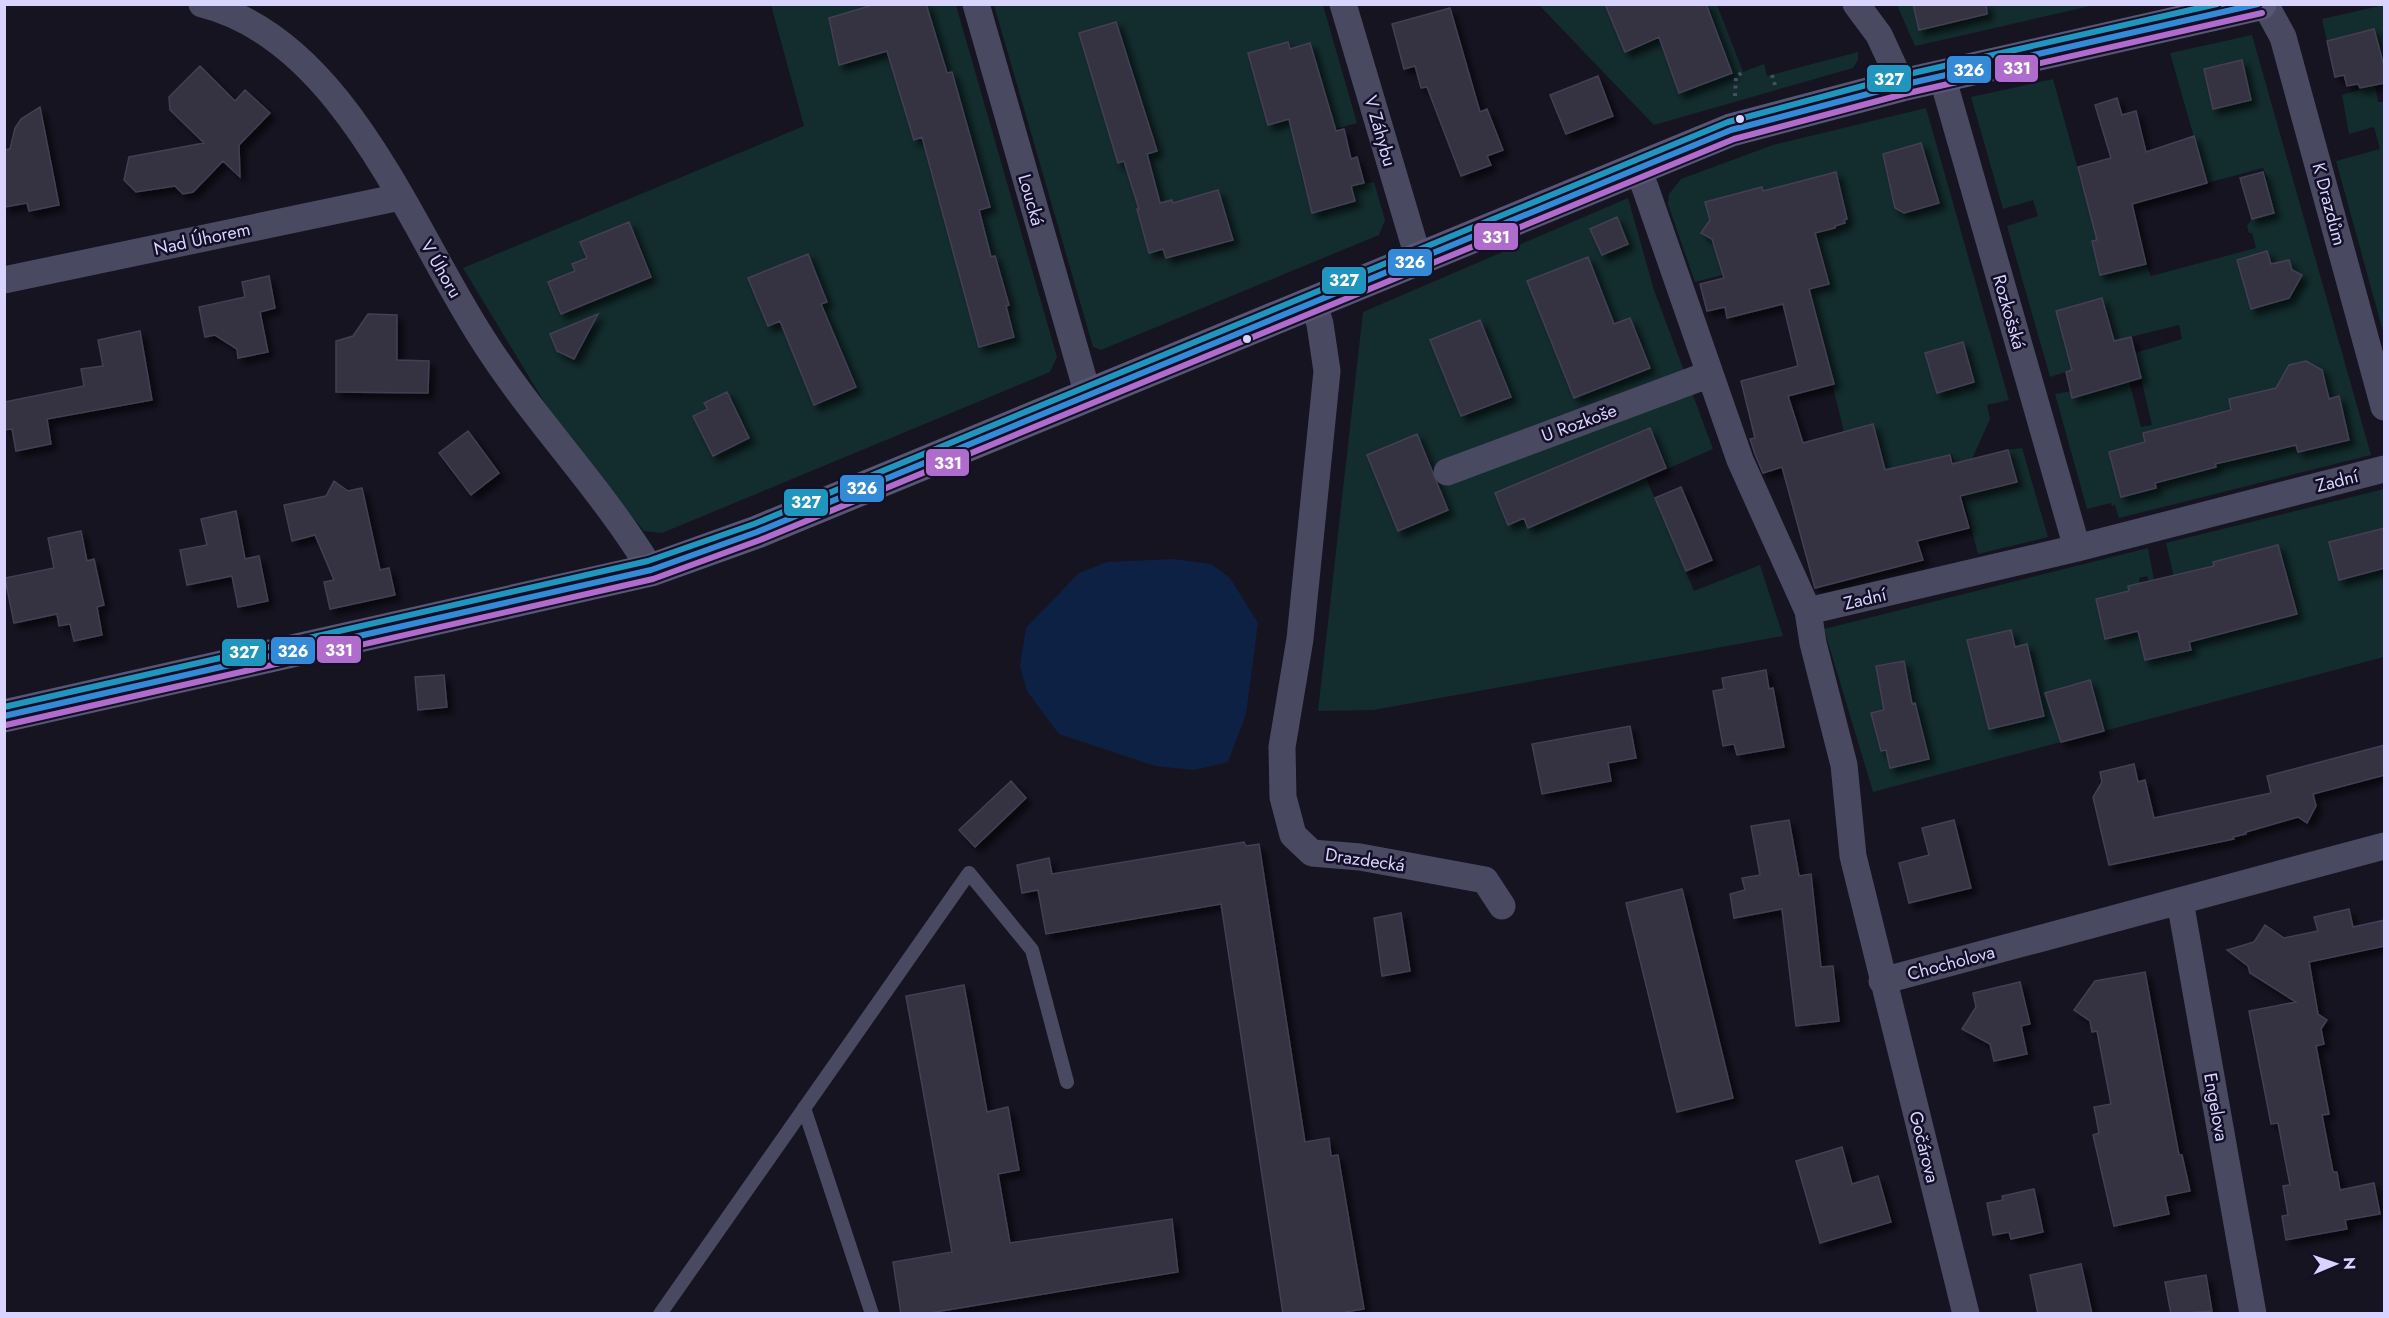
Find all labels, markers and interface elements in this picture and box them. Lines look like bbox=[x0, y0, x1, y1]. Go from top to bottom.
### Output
line badge: 331 bbox=[1994, 54, 2039, 83]
line badge: 326 bbox=[1946, 55, 1992, 84]
text: 331 bbox=[2003, 57, 2031, 80]
text: 326 bbox=[1953, 59, 1985, 82]
line badge: 327 bbox=[1866, 64, 1912, 93]
text: 327 bbox=[1874, 68, 1904, 91]
street label: V Záhybu bbox=[1357, 92, 1403, 170]
unlabelled marker bbox=[1734, 113, 1746, 125]
street label: K Drazdům bbox=[2305, 160, 2353, 248]
street label: Loucká bbox=[1011, 171, 1051, 229]
street label: Nad Úhorem bbox=[151, 216, 253, 262]
line badge: 331 bbox=[1473, 222, 1519, 251]
text: 331 bbox=[1482, 226, 1510, 249]
street label: V Úhoru bbox=[414, 235, 468, 303]
line badge: 326 bbox=[1387, 248, 1433, 277]
text: 326 bbox=[1394, 251, 1426, 274]
line badge: 327 bbox=[1321, 266, 1367, 295]
text: 327 bbox=[1329, 269, 1359, 292]
street label: Rozkošská bbox=[1986, 272, 2032, 352]
unlabelled marker bbox=[1241, 333, 1253, 345]
street label: U Rozkoše bbox=[1538, 397, 1620, 449]
line badge: 331 bbox=[925, 448, 970, 477]
text: 331 bbox=[934, 452, 962, 475]
street label: Zadní bbox=[2313, 463, 2362, 499]
line badge: 326 bbox=[839, 474, 885, 503]
text: 326 bbox=[846, 477, 878, 500]
line badge: 327 bbox=[783, 488, 829, 517]
text: 327 bbox=[791, 491, 821, 514]
street label: Zadní bbox=[1841, 581, 1890, 616]
line badge: 331 bbox=[316, 635, 362, 664]
line badge: 326 bbox=[270, 636, 316, 665]
line badge: 327 bbox=[221, 638, 267, 667]
text: 331 bbox=[325, 639, 353, 662]
text: 326 bbox=[277, 640, 309, 663]
text: 327 bbox=[229, 641, 259, 664]
street label: Drazdecká bbox=[1324, 842, 1406, 878]
street label: Chocholova bbox=[1904, 939, 1998, 987]
street label: Engelova bbox=[2197, 1071, 2235, 1143]
street label: Gočárova bbox=[1903, 1108, 1945, 1186]
north arrow bbox=[2305, 1234, 2365, 1294]
text: N bbox=[2338, 1257, 2361, 1270]

